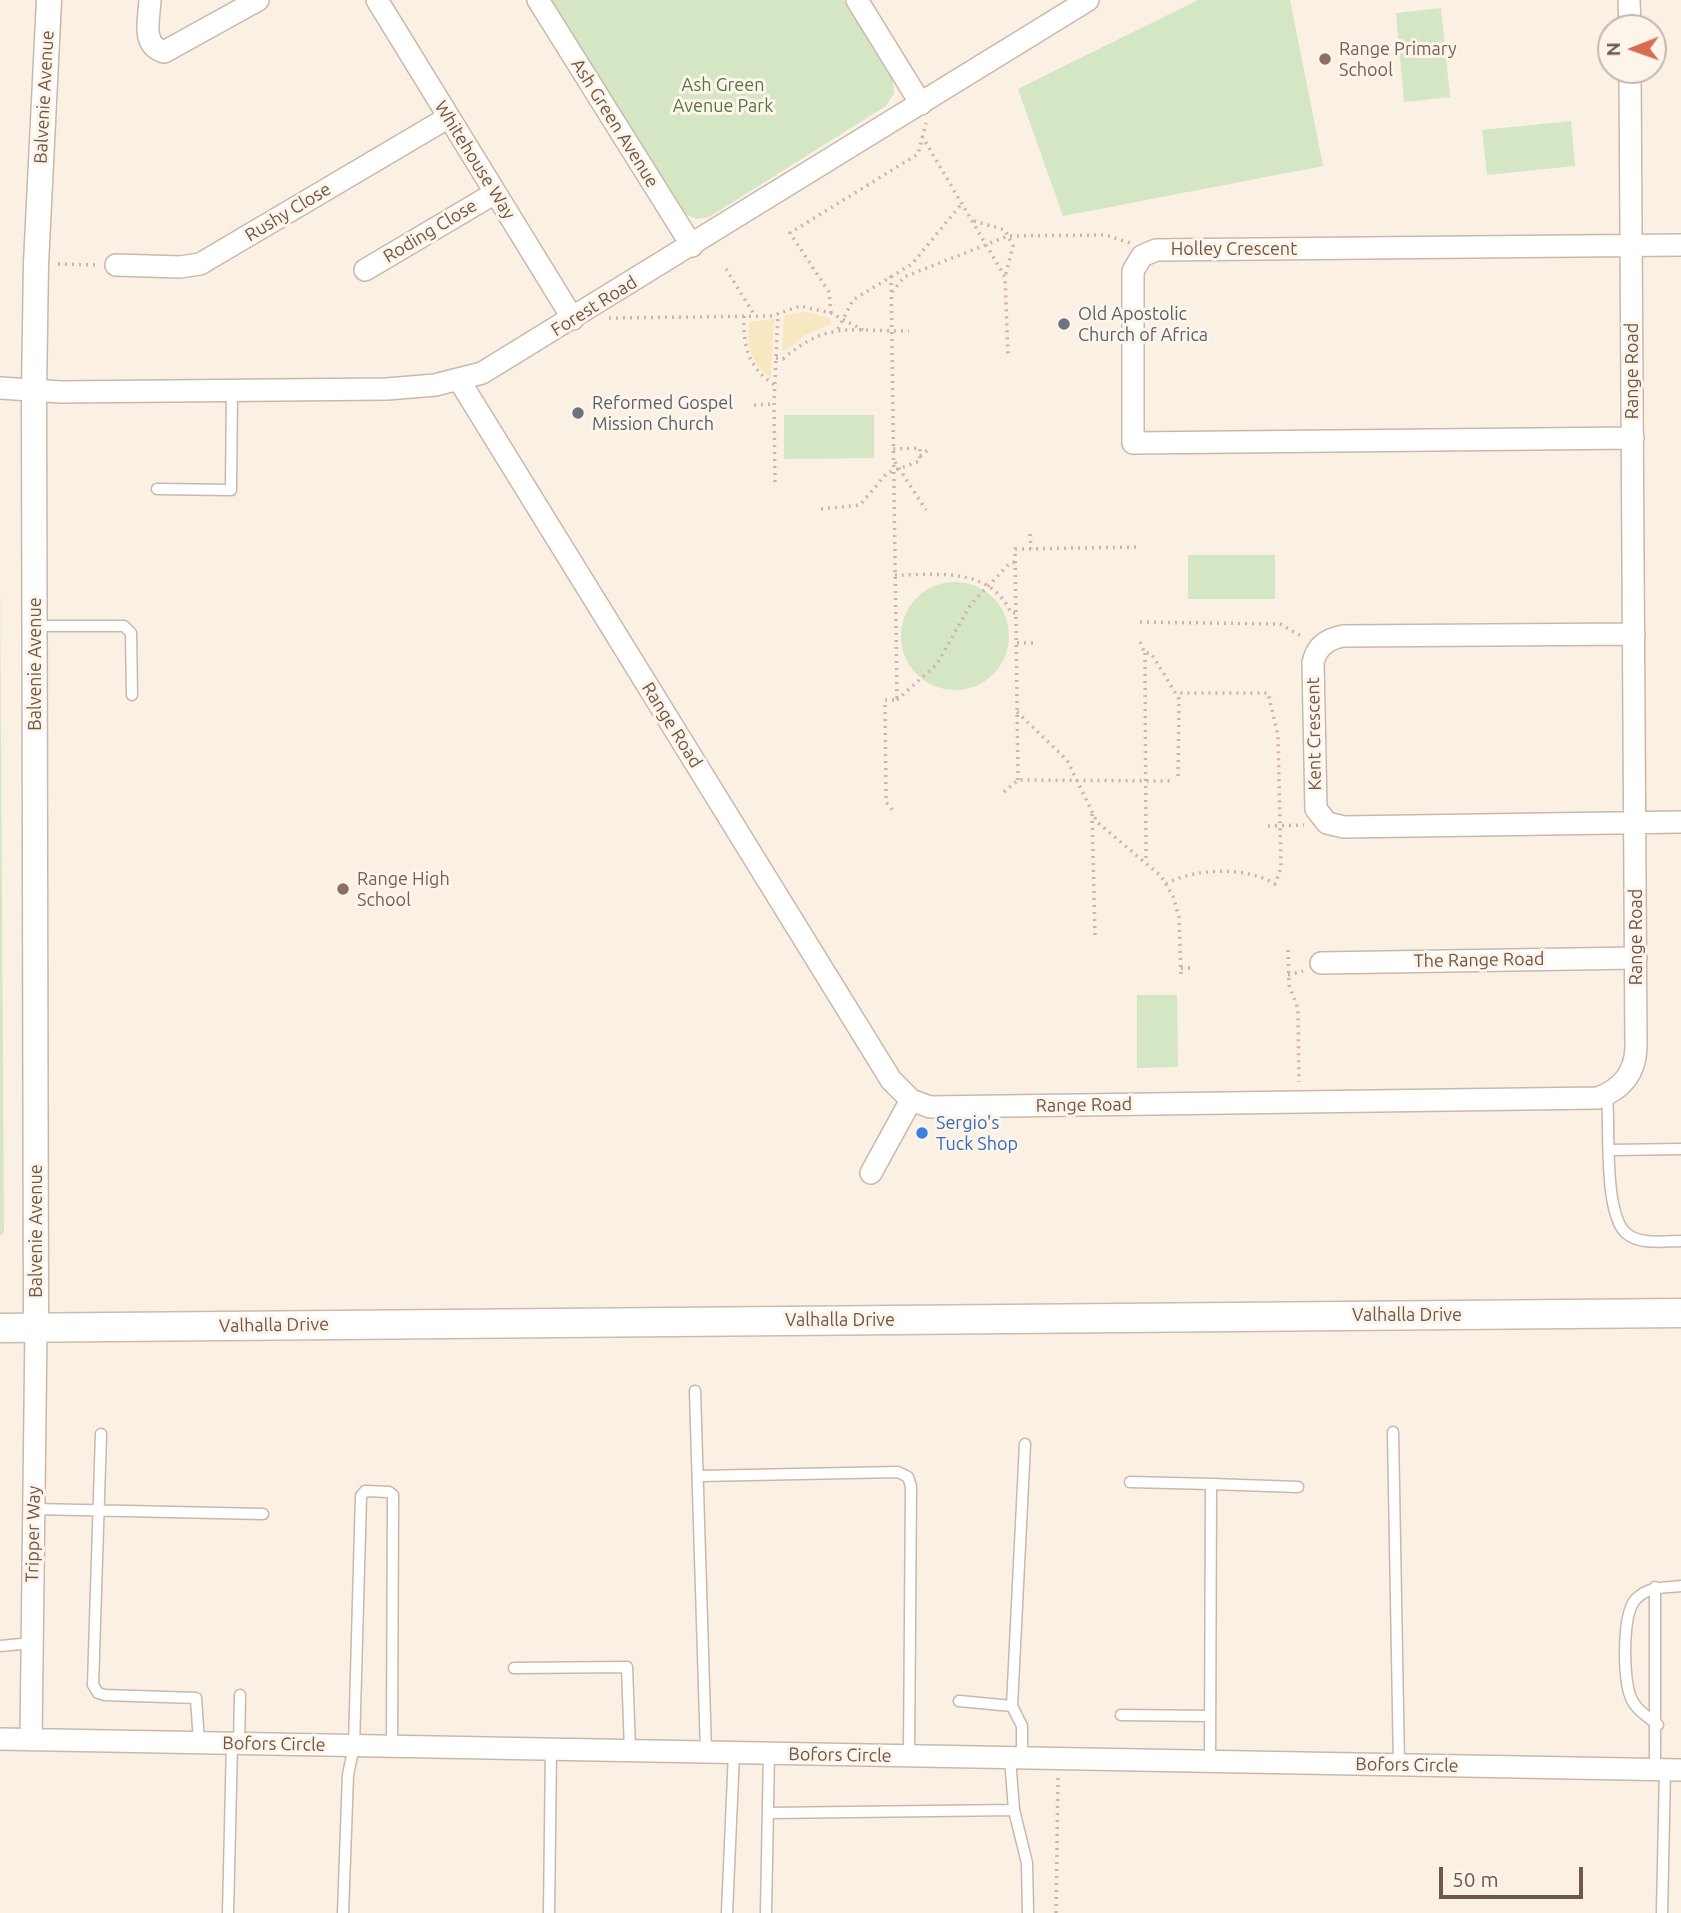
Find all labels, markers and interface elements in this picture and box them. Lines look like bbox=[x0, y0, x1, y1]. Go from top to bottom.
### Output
north arrow bbox=[1597, 14, 1667, 84]
street label: Balvenie Avenue bbox=[30, 30, 58, 164]
place label: Range Primary School bbox=[1339, 38, 1457, 80]
text: N bbox=[1602, 42, 1624, 57]
marker: Range Primary School bbox=[1317, 51, 1333, 67]
street label: Ash Green Avenue bbox=[567, 55, 663, 191]
park label: Ash Green Avenue Park bbox=[673, 74, 773, 116]
street label: Whitehouse Way bbox=[430, 97, 520, 223]
street label: Rushy Close bbox=[241, 178, 335, 246]
street label: Roding Close bbox=[379, 195, 481, 267]
street label: Holley Crescent bbox=[1171, 238, 1297, 260]
street label: Forest Road bbox=[547, 271, 641, 341]
place label: Old Apostolic Church of Africa bbox=[1078, 303, 1208, 346]
marker: Old Apostolic Church of Africa bbox=[1056, 316, 1072, 332]
street label: Range Road bbox=[1621, 323, 1643, 419]
place label: Reformed Gospel Mission Church bbox=[592, 392, 733, 434]
marker: Reformed Gospel Mission Church bbox=[570, 405, 586, 421]
street label: Balvenie Avenue bbox=[24, 597, 46, 731]
street label: Kent Crescent bbox=[1302, 677, 1326, 791]
street label: Range Road bbox=[637, 678, 707, 772]
place label: Range High School bbox=[357, 868, 450, 910]
marker: Range High School bbox=[335, 881, 351, 897]
street label: Range Road bbox=[1625, 889, 1647, 985]
street label: The Range Road bbox=[1413, 948, 1545, 972]
street label: Range Road bbox=[1036, 1093, 1132, 1117]
place label: Sergio's Tuck Shop bbox=[936, 1112, 1018, 1154]
marker: Sergio's Tuck Shop bbox=[914, 1125, 930, 1141]
street label: Balvenie Avenue bbox=[25, 1164, 47, 1298]
street label: Valhalla Drive bbox=[1352, 1304, 1462, 1326]
street label: Valhalla Drive bbox=[785, 1309, 895, 1331]
street label: Valhalla Drive bbox=[219, 1313, 329, 1337]
street label: Tripper Way bbox=[21, 1485, 45, 1583]
street label: Bofors Circle bbox=[222, 1732, 326, 1756]
street label: Bofors Circle bbox=[788, 1743, 892, 1767]
street label: Bofors Circle bbox=[1355, 1753, 1459, 1777]
scale bar bbox=[1443, 1854, 1586, 1898]
text: 50 m bbox=[1452, 1867, 1499, 1891]

